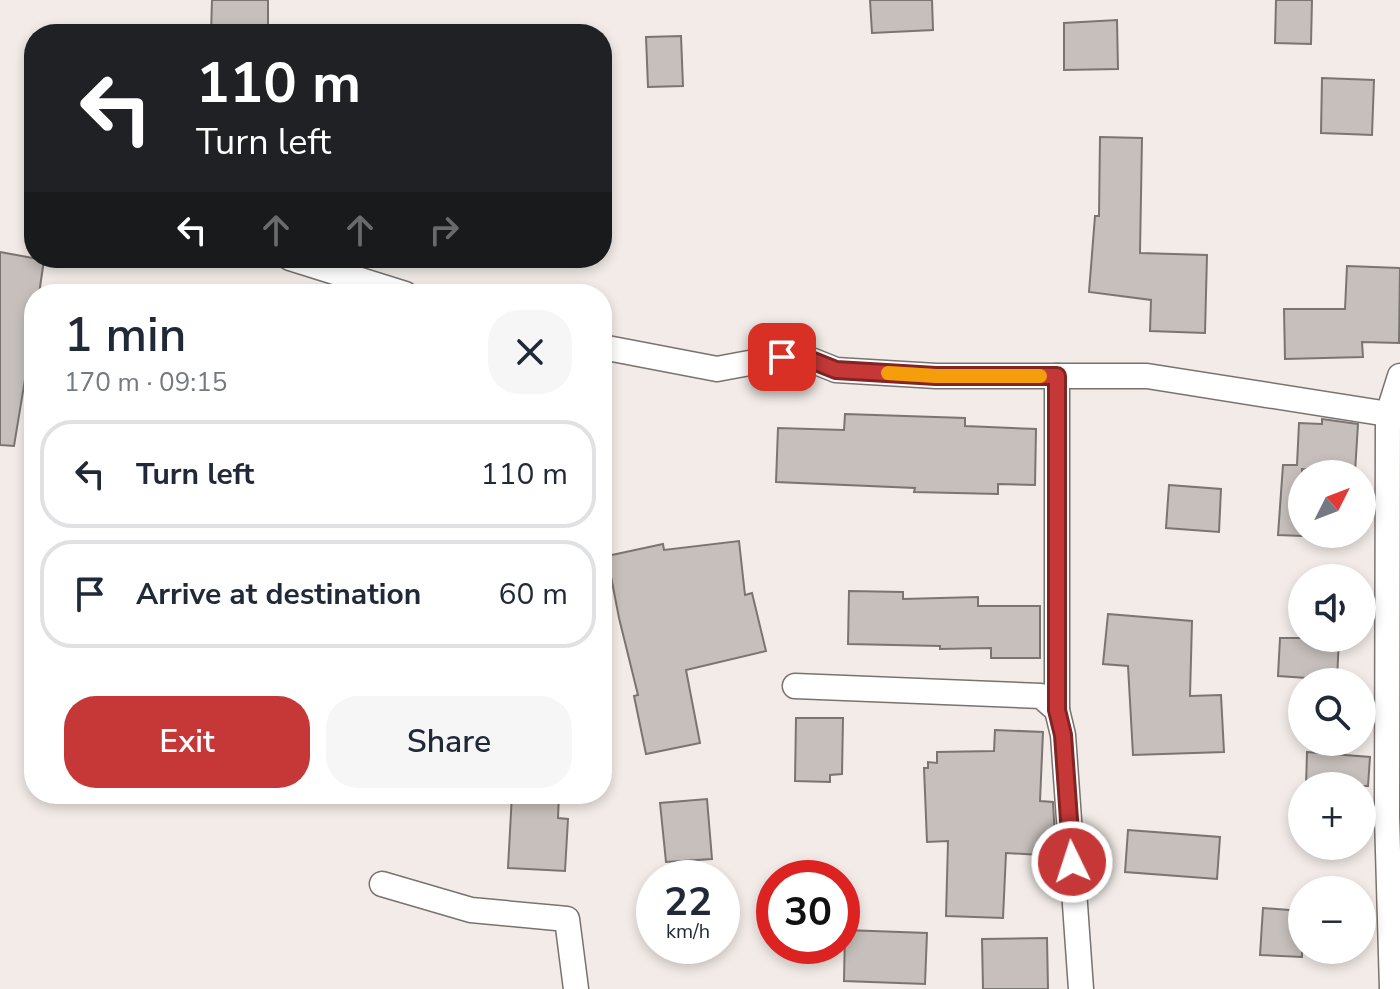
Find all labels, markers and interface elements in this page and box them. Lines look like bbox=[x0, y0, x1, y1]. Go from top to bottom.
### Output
text: 110 m bbox=[196, 45, 361, 122]
icon: left bbox=[64, 56, 168, 160]
text: Turn left bbox=[196, 118, 331, 167]
icon: left bbox=[170, 208, 214, 252]
icon: ahead bbox=[254, 208, 298, 252]
icon: ahead bbox=[338, 208, 382, 252]
icon: right bbox=[422, 208, 466, 252]
text: 1 min bbox=[64, 302, 186, 368]
button: close bbox=[488, 310, 572, 394]
pin bbox=[748, 323, 816, 391]
icon: arrive bbox=[760, 335, 804, 379]
text: 170 m · 09:15 bbox=[64, 365, 227, 400]
icon: left bbox=[68, 452, 112, 496]
text: Turn left bbox=[136, 454, 254, 495]
text: 110 m bbox=[481, 454, 568, 495]
north arrow bbox=[1288, 460, 1376, 548]
map controls bbox=[1288, 460, 1376, 964]
button: sound bbox=[1288, 564, 1376, 652]
icon: arrive bbox=[68, 572, 112, 616]
text: Arrive at destination bbox=[136, 574, 421, 615]
text: 60 m bbox=[499, 574, 568, 615]
button: search bbox=[1288, 668, 1376, 756]
button: Exit bbox=[64, 696, 310, 788]
button: Share bbox=[326, 696, 572, 788]
button: + bbox=[1288, 772, 1376, 860]
position arrow bbox=[1030, 820, 1114, 904]
speed limit sign: 30 bbox=[756, 860, 860, 964]
text: 22 bbox=[664, 875, 712, 929]
button: − bbox=[1288, 876, 1376, 964]
text: km/h bbox=[666, 918, 710, 945]

